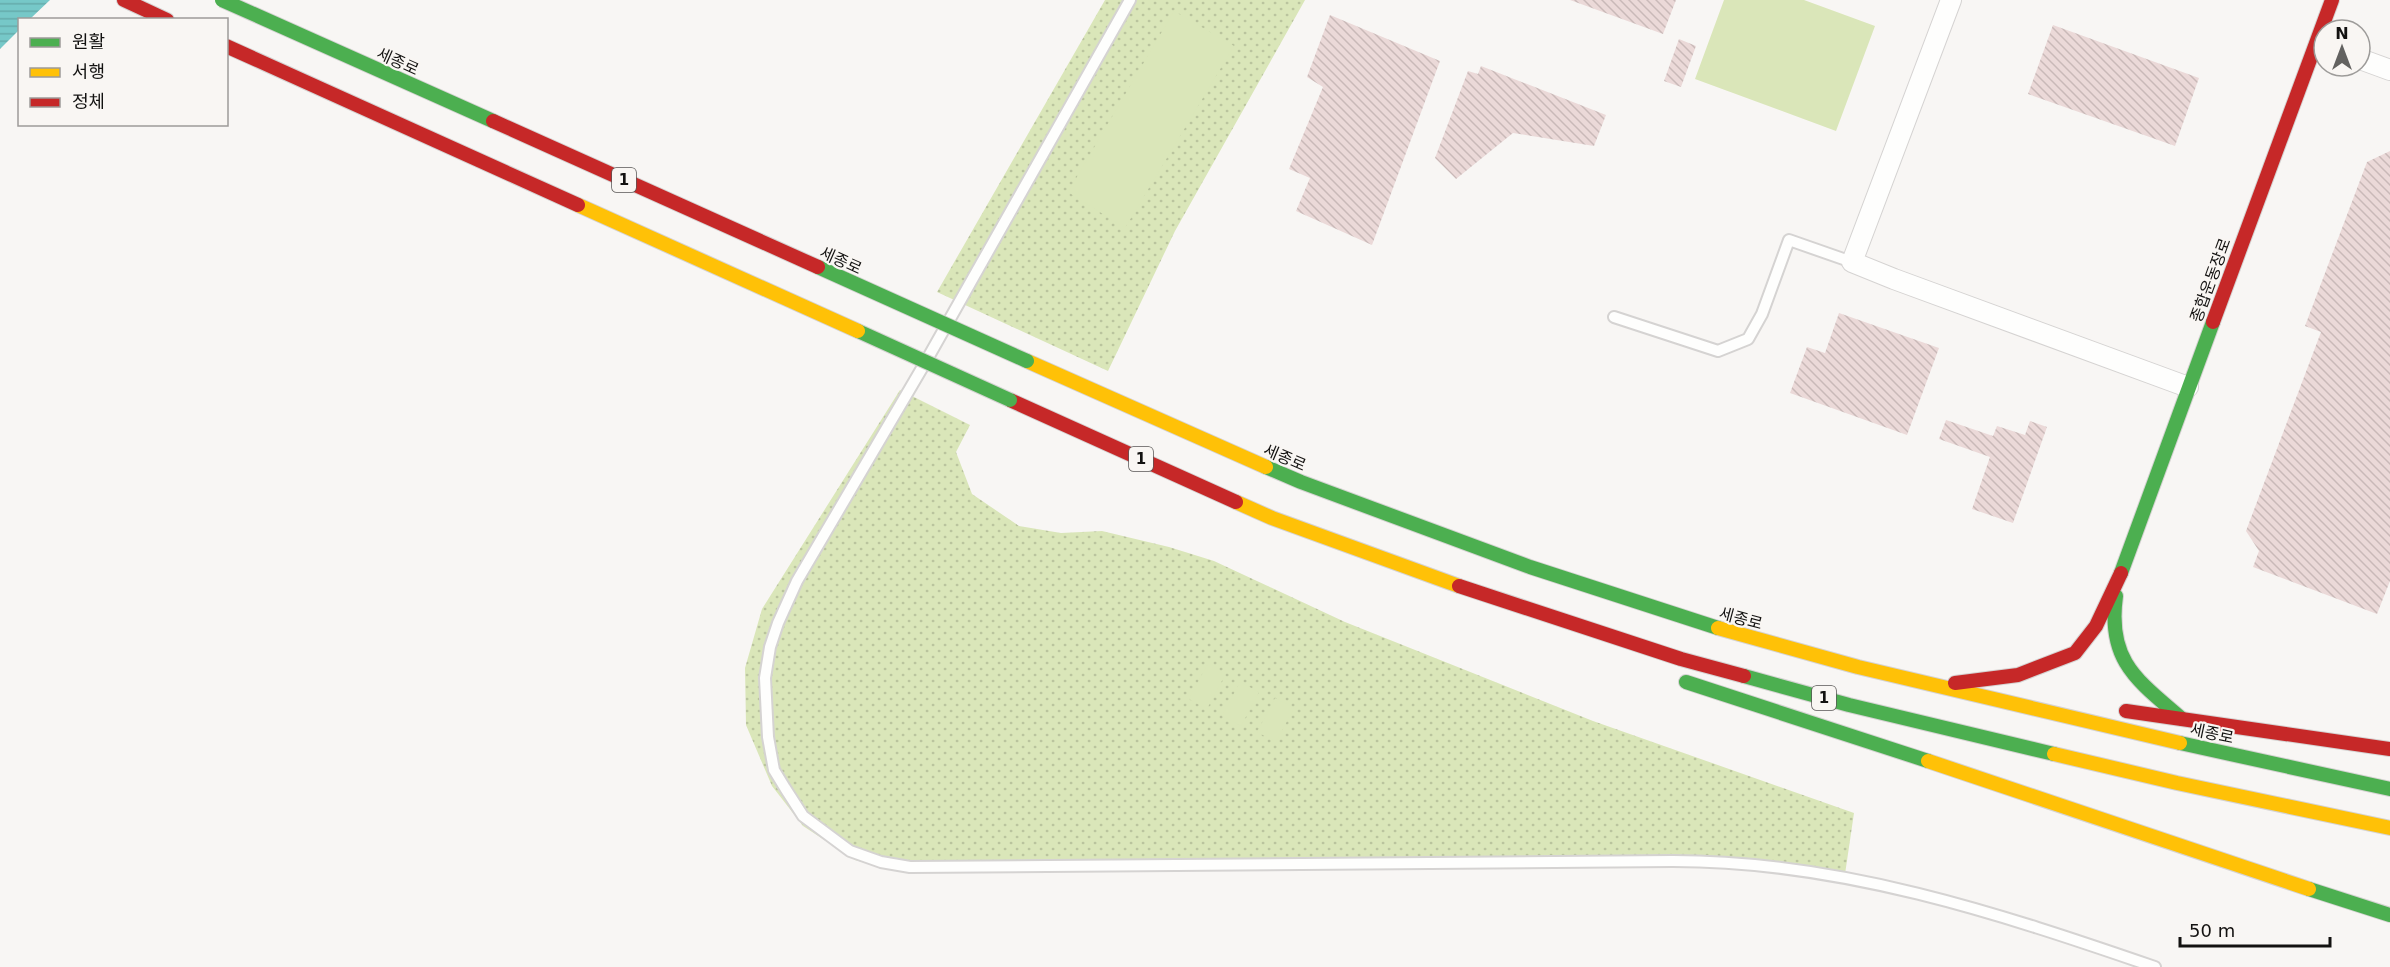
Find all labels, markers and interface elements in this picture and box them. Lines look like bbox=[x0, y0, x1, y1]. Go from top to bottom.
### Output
legend bbox=[18, 18, 228, 126]
north arrow bbox=[2312, 18, 2372, 78]
text: N bbox=[2335, 24, 2349, 43]
text: 원활 bbox=[72, 31, 105, 52]
street label: 세종로 bbox=[374, 44, 422, 79]
text: 서행 bbox=[72, 61, 105, 82]
text: 정체 bbox=[72, 91, 105, 112]
road number: 1 bbox=[612, 168, 636, 192]
street label: 종합운동장로 bbox=[2186, 235, 2235, 325]
street label: 세종로 bbox=[817, 243, 865, 278]
street label: 세종로 bbox=[1261, 440, 1309, 475]
road number: 1 bbox=[1129, 447, 1153, 471]
street label: 세종로 bbox=[1717, 604, 1765, 633]
road number: 1 bbox=[1812, 686, 1836, 710]
street label: 세종로 bbox=[2188, 720, 2236, 747]
scale bar bbox=[2180, 910, 2330, 948]
text: 50 m bbox=[2189, 920, 2235, 941]

